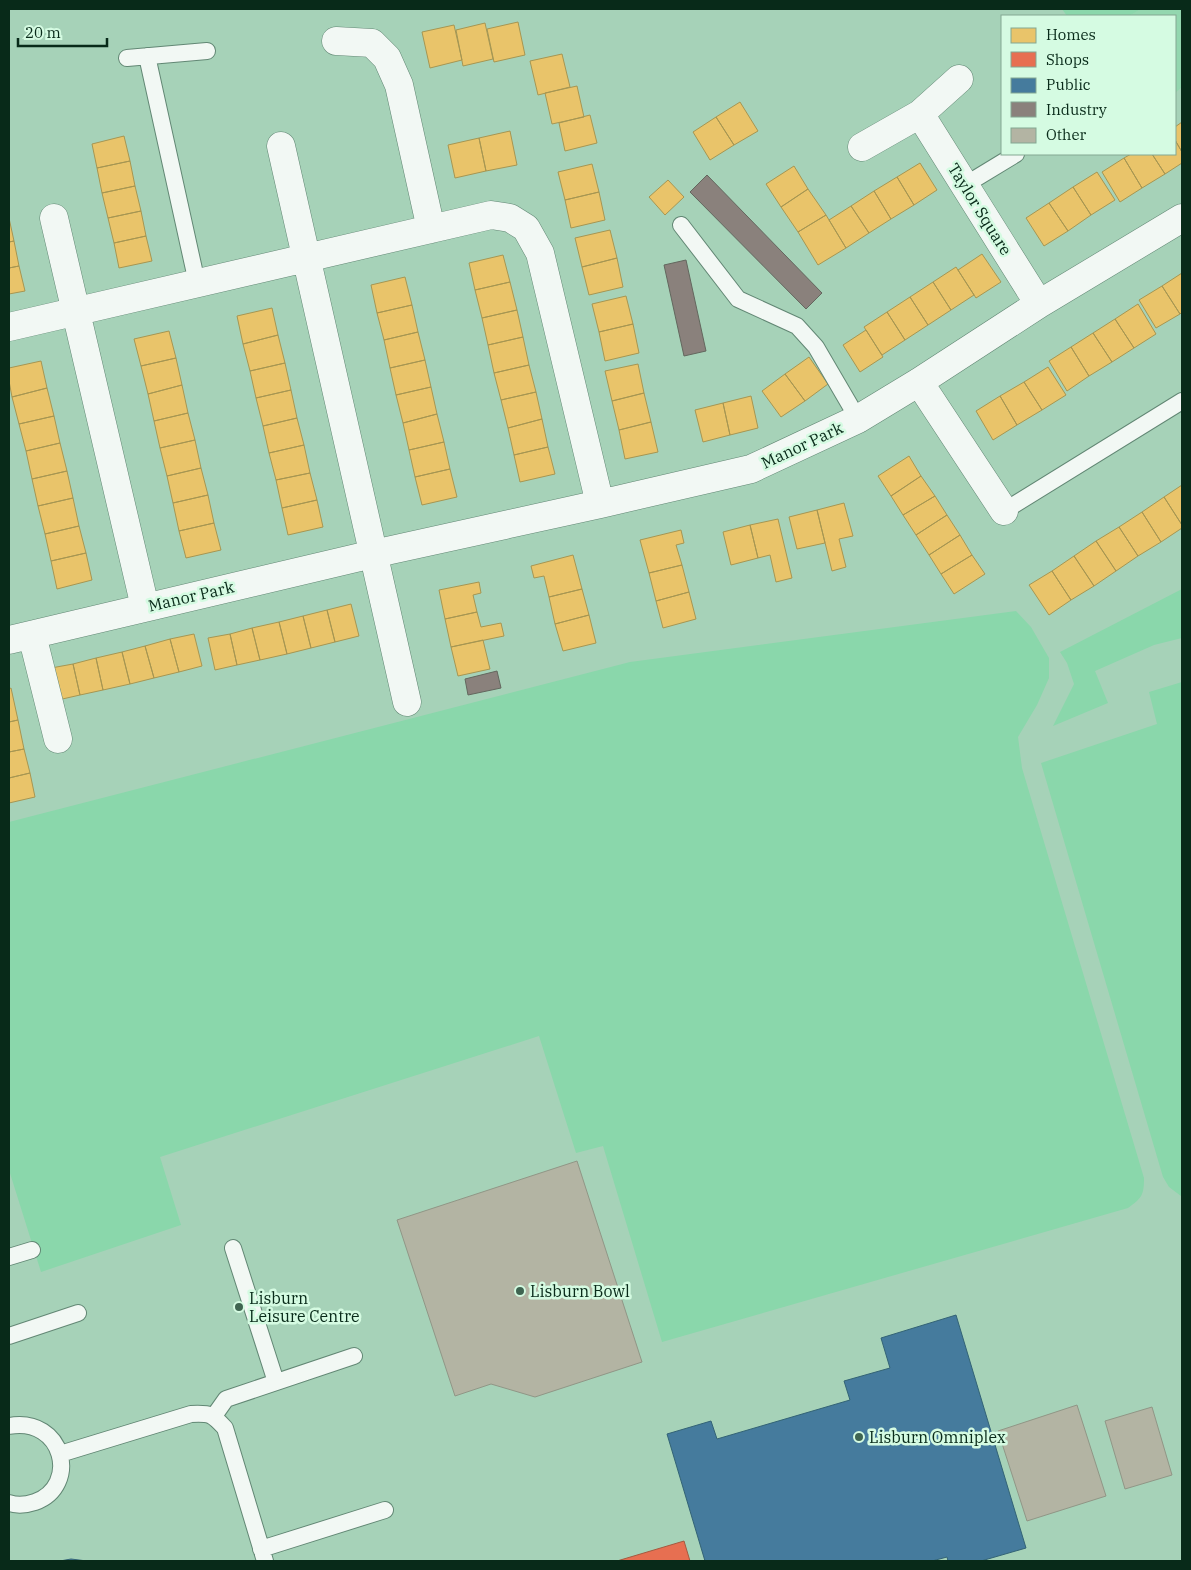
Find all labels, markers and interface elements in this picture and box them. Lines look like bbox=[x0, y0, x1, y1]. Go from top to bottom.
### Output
scale bar bbox=[18, 15, 106, 47]
legend bbox=[1001, 15, 1176, 155]
text: 20 m bbox=[25, 23, 61, 42]
text: Homes bbox=[1046, 25, 1096, 44]
text: Shops bbox=[1046, 50, 1089, 69]
text: Public bbox=[1046, 75, 1091, 94]
text: Industry bbox=[1046, 100, 1107, 119]
text: Other bbox=[1046, 125, 1086, 144]
street label: Taylor Square bbox=[944, 159, 1016, 259]
street label: Manor Park bbox=[758, 417, 847, 473]
street label: Manor Park bbox=[146, 576, 237, 616]
place label: Lisburn Bowl bbox=[530, 1281, 630, 1301]
marker: Lisburn Bowl bbox=[514, 1285, 526, 1297]
place label: Lisburn Leisure Centre bbox=[249, 1288, 360, 1326]
marker: Lisburn Leisure Centre bbox=[233, 1301, 245, 1313]
place label: Lisburn Omniplex bbox=[869, 1427, 1006, 1447]
marker: Lisburn Omniplex bbox=[853, 1431, 865, 1443]

